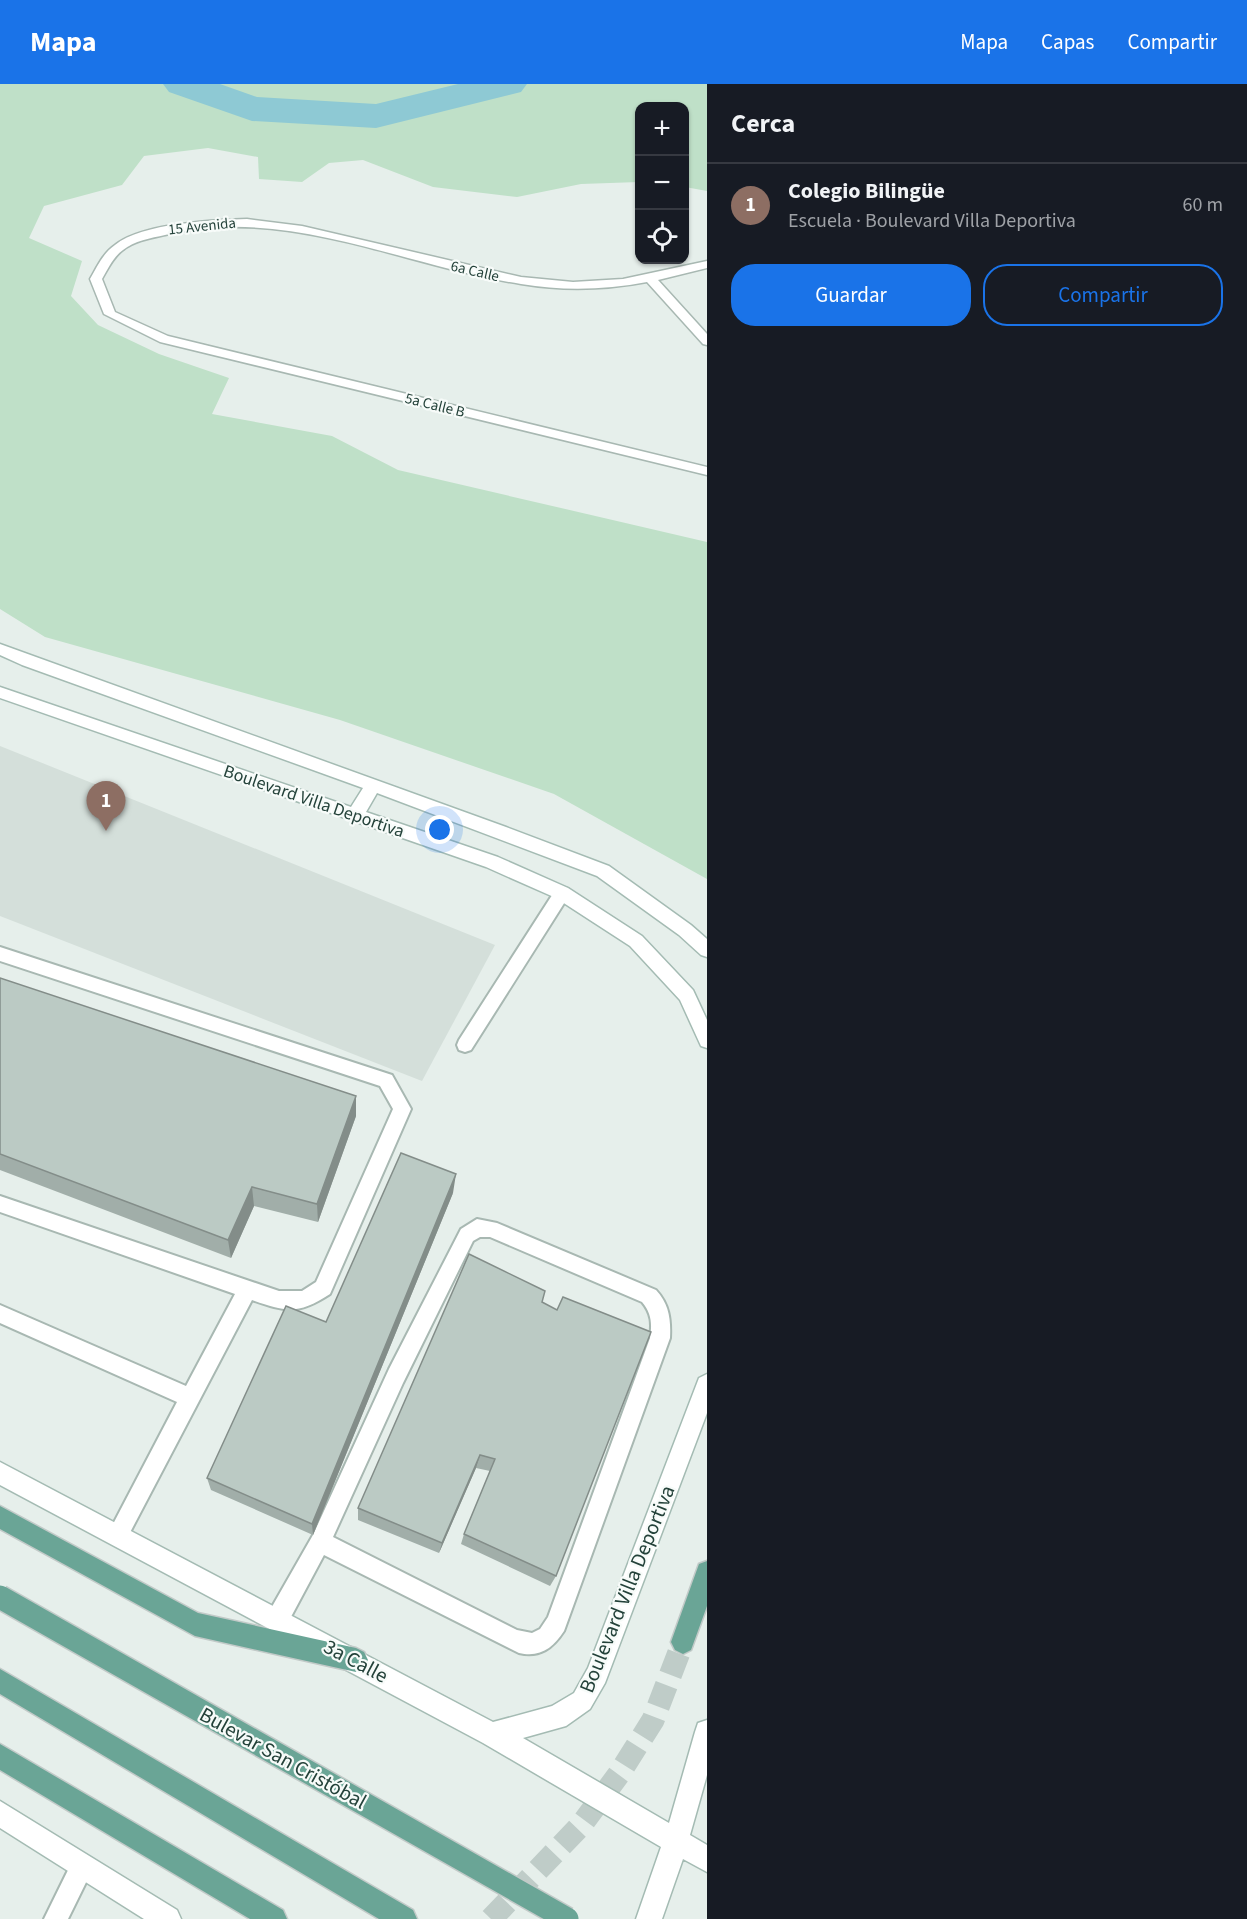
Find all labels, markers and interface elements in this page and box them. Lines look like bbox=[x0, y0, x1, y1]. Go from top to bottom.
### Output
text: Mapa bbox=[30, 22, 97, 62]
text: Mapa bbox=[960, 27, 1008, 57]
text: Capas bbox=[1041, 27, 1094, 57]
text: Compartir bbox=[1127, 27, 1217, 57]
map controls bbox=[635, 102, 689, 264]
button: + bbox=[635, 102, 689, 156]
text: Cerca bbox=[731, 105, 795, 142]
button: − bbox=[635, 156, 689, 210]
text: Colegio Bilingüe bbox=[788, 175, 945, 207]
text: 1 bbox=[745, 191, 756, 219]
text: 60 m bbox=[1183, 191, 1223, 219]
text: Escuela · Boulevard Villa Deportiva bbox=[788, 207, 1076, 235]
button: locate bbox=[635, 210, 689, 264]
street label: 15 Avenida bbox=[167, 212, 237, 241]
street label: 6a Calle bbox=[449, 256, 501, 287]
button: Guardar bbox=[731, 264, 971, 326]
button: Compartir bbox=[983, 264, 1223, 326]
street label: 5a Calle B bbox=[403, 388, 467, 423]
street label: Boulevard Villa Deportiva bbox=[220, 759, 408, 844]
pin: 1 bbox=[86, 782, 126, 831]
your location bbox=[425, 815, 454, 844]
street label: Boulevard Villa Deportiva bbox=[572, 1481, 682, 1697]
street label: 3a Calle bbox=[319, 1632, 393, 1690]
street label: Bulevar San Cristóbal bbox=[194, 1700, 372, 1816]

